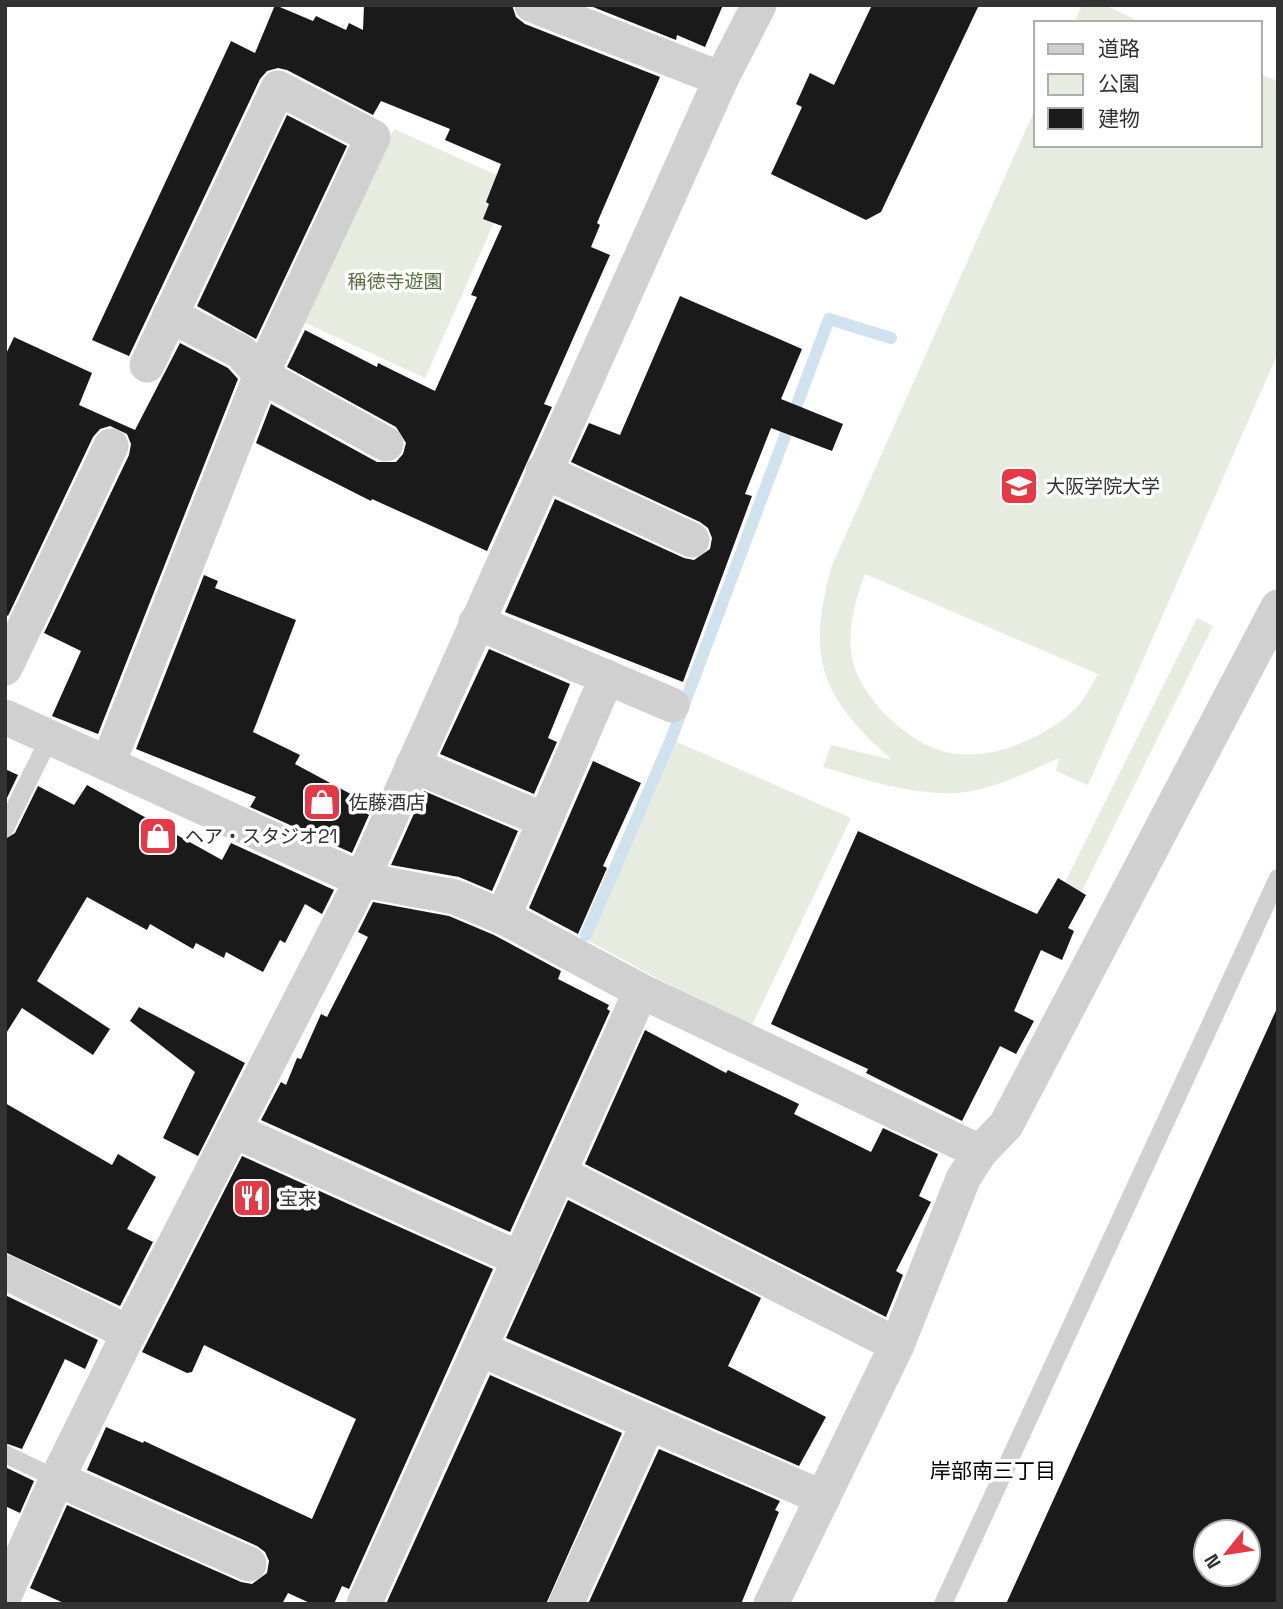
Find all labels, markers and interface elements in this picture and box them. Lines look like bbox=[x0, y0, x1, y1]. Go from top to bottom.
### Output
legend bbox=[1034, 21, 1262, 147]
text: 道路 bbox=[1098, 35, 1140, 62]
text: 公園 bbox=[1098, 70, 1140, 97]
text: 建物 bbox=[1098, 105, 1140, 132]
park label: 稱徳寺遊園 bbox=[347, 269, 443, 294]
school or university icon: 大阪学院大学 bbox=[998, 465, 1040, 507]
place label: 大阪学院大学 bbox=[1046, 474, 1160, 499]
shop icon: 佐藤酒店 bbox=[301, 781, 343, 823]
place label: 佐藤酒店 bbox=[349, 790, 425, 815]
shop icon: ヘア・スタジオ21 bbox=[137, 815, 179, 857]
place label: ヘア・スタジオ21 bbox=[185, 824, 337, 849]
restaurant icon: 宝来 bbox=[231, 1177, 273, 1219]
place label: 宝来 bbox=[279, 1186, 317, 1211]
district label: 岸部南三丁目 bbox=[930, 1457, 1056, 1484]
north arrow bbox=[1192, 1518, 1262, 1588]
text: N bbox=[1199, 1549, 1227, 1573]

